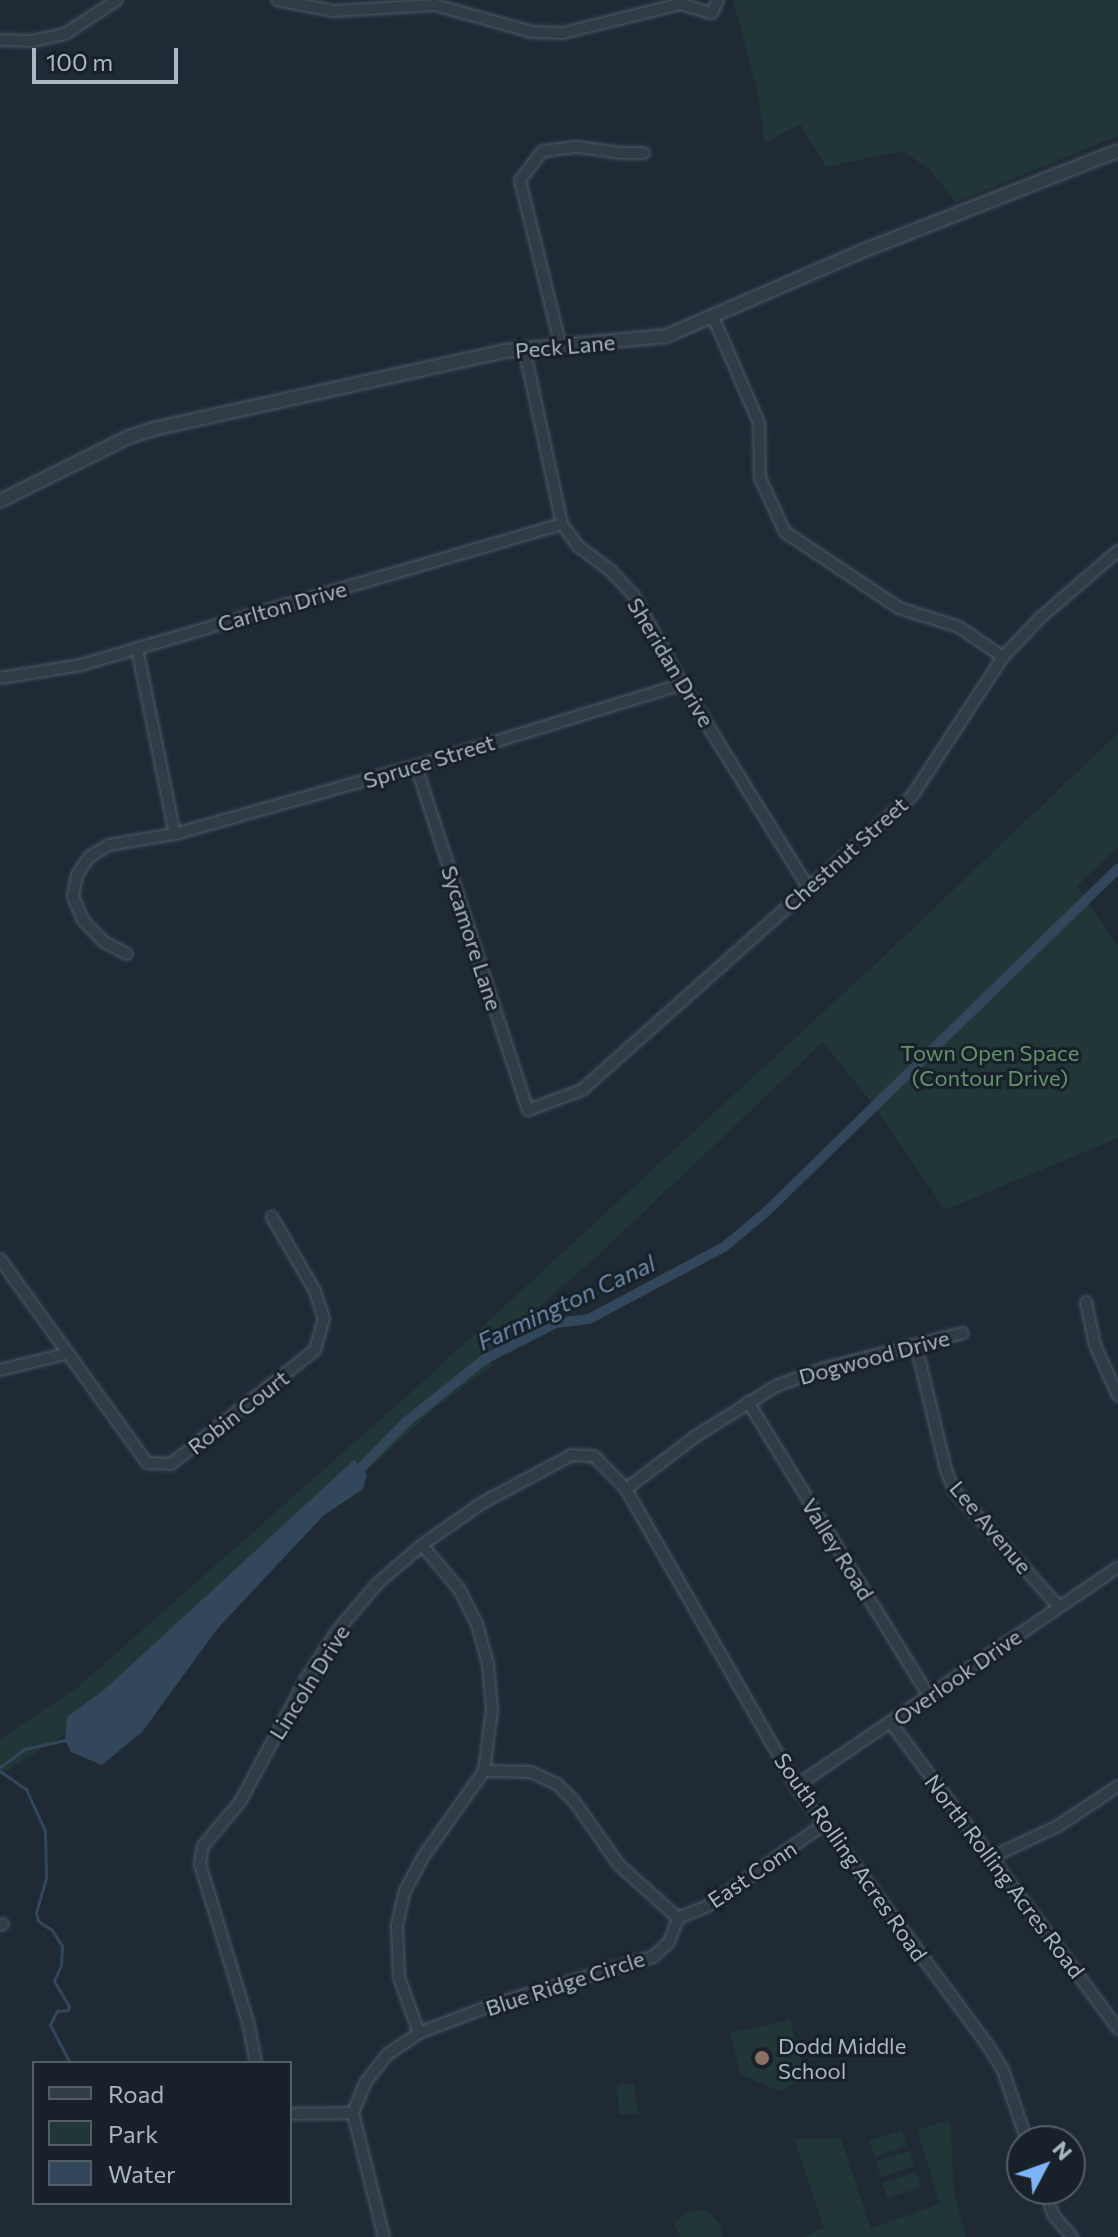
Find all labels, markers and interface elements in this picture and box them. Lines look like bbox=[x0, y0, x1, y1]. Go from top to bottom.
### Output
scale bar bbox=[36, 32, 182, 82]
text: 100 m bbox=[46, 47, 113, 76]
street label: Peck Lane bbox=[514, 328, 616, 364]
street label: Carlton Drive bbox=[214, 575, 350, 637]
street label: Sheridan Drive bbox=[622, 593, 720, 731]
street label: Spruce Street bbox=[360, 729, 498, 793]
street label: Chestnut Street bbox=[777, 791, 913, 917]
street label: Sycamore Lane bbox=[436, 862, 508, 1014]
park label: Town Open Space (Contour Drive) bbox=[901, 1039, 1079, 1090]
water label: Farmington Canal bbox=[472, 1248, 660, 1356]
street label: Dogwood Drive bbox=[796, 1324, 952, 1390]
street label: Robin Court bbox=[182, 1364, 294, 1460]
street label: Lee Avenue bbox=[944, 1475, 1038, 1579]
street label: Valley Road bbox=[796, 1493, 880, 1605]
street label: Lincoln Drive bbox=[263, 1620, 355, 1744]
street label: Overlook Drive bbox=[888, 1623, 1026, 1731]
street label: South Rolling Acres Road bbox=[769, 1748, 933, 1966]
street label: North Rolling Acres Road bbox=[920, 1769, 1090, 1983]
street label: East Conn bbox=[703, 1835, 801, 1913]
street label: Blue Ridge Circle bbox=[482, 1945, 648, 2021]
place label: Dodd Middle School bbox=[778, 2032, 906, 2084]
marker: Dodd Middle School bbox=[753, 2049, 771, 2067]
legend bbox=[32, 2061, 292, 2205]
text: Road bbox=[108, 2079, 164, 2108]
text: Park bbox=[108, 2119, 158, 2148]
north arrow bbox=[1006, 2125, 1086, 2205]
text: N bbox=[1047, 2135, 1079, 2165]
text: Water bbox=[108, 2159, 176, 2188]

